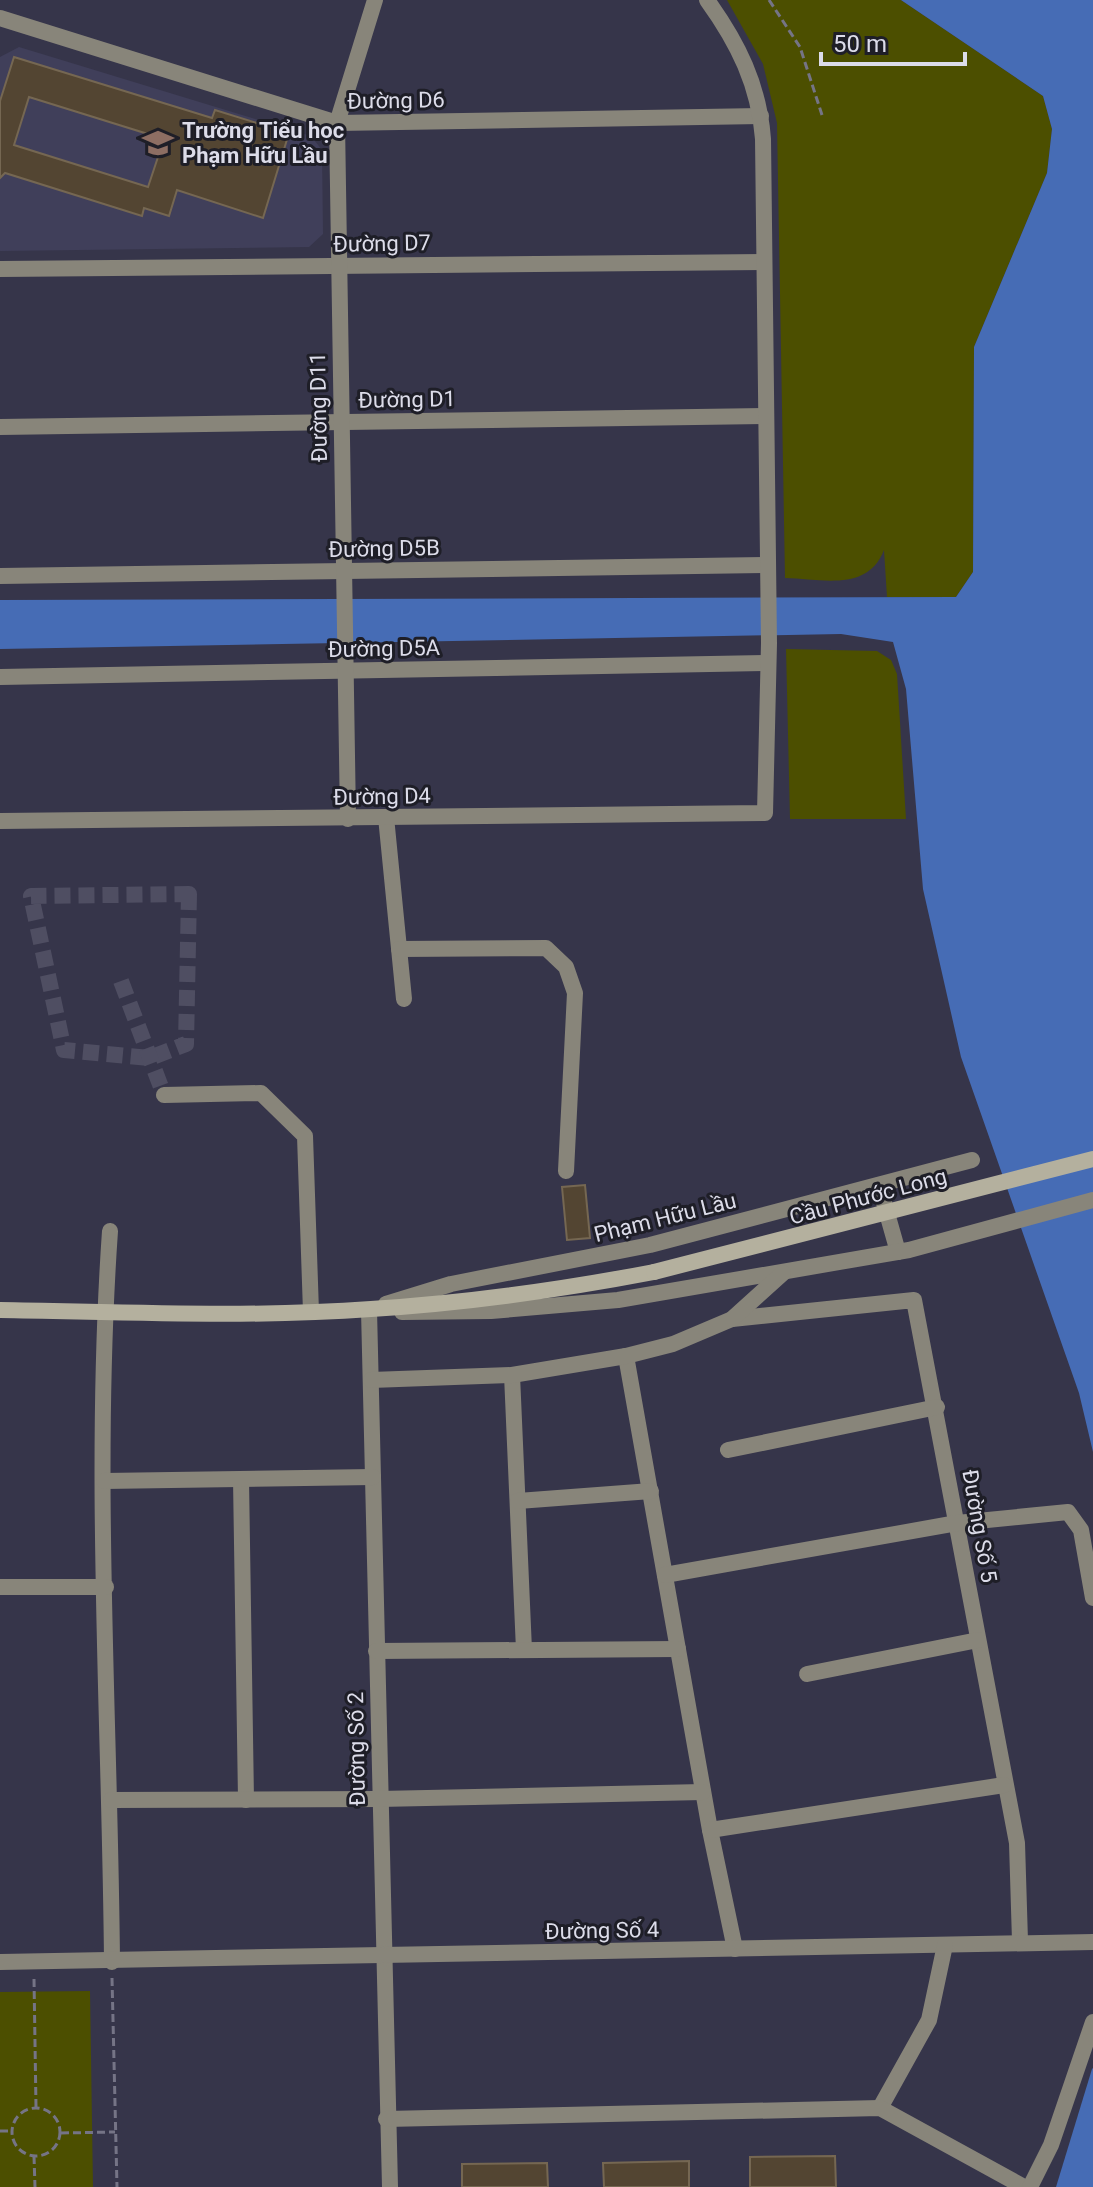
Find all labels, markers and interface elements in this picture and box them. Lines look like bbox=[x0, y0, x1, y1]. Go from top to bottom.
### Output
scale bar bbox=[821, 16, 965, 66]
text: 50 m bbox=[833, 30, 887, 58]
street label: Đường D6 bbox=[347, 87, 445, 114]
place label: Trường Tiểu học Phạm Hữu Lầu bbox=[182, 118, 344, 168]
school or university icon: Trường Tiểu học Phạm Hữu Lầu bbox=[141, 126, 175, 160]
street label: Đường D7 bbox=[333, 230, 431, 257]
street label: Đường D11 bbox=[305, 352, 332, 462]
street label: Đường D1 bbox=[358, 386, 456, 413]
street label: Đường D5B bbox=[328, 535, 440, 562]
street label: Đường D5A bbox=[328, 635, 441, 662]
street label: Đường D4 bbox=[333, 783, 431, 810]
street label: Cầu Phước Long bbox=[787, 1163, 950, 1230]
street label: Phạm Hữu Lầu bbox=[591, 1188, 739, 1247]
street label: Đường Số 5 bbox=[957, 1468, 1002, 1585]
street label: Đường Số 2 bbox=[343, 1692, 370, 1806]
street label: Đường Số 4 bbox=[545, 1917, 659, 1944]

